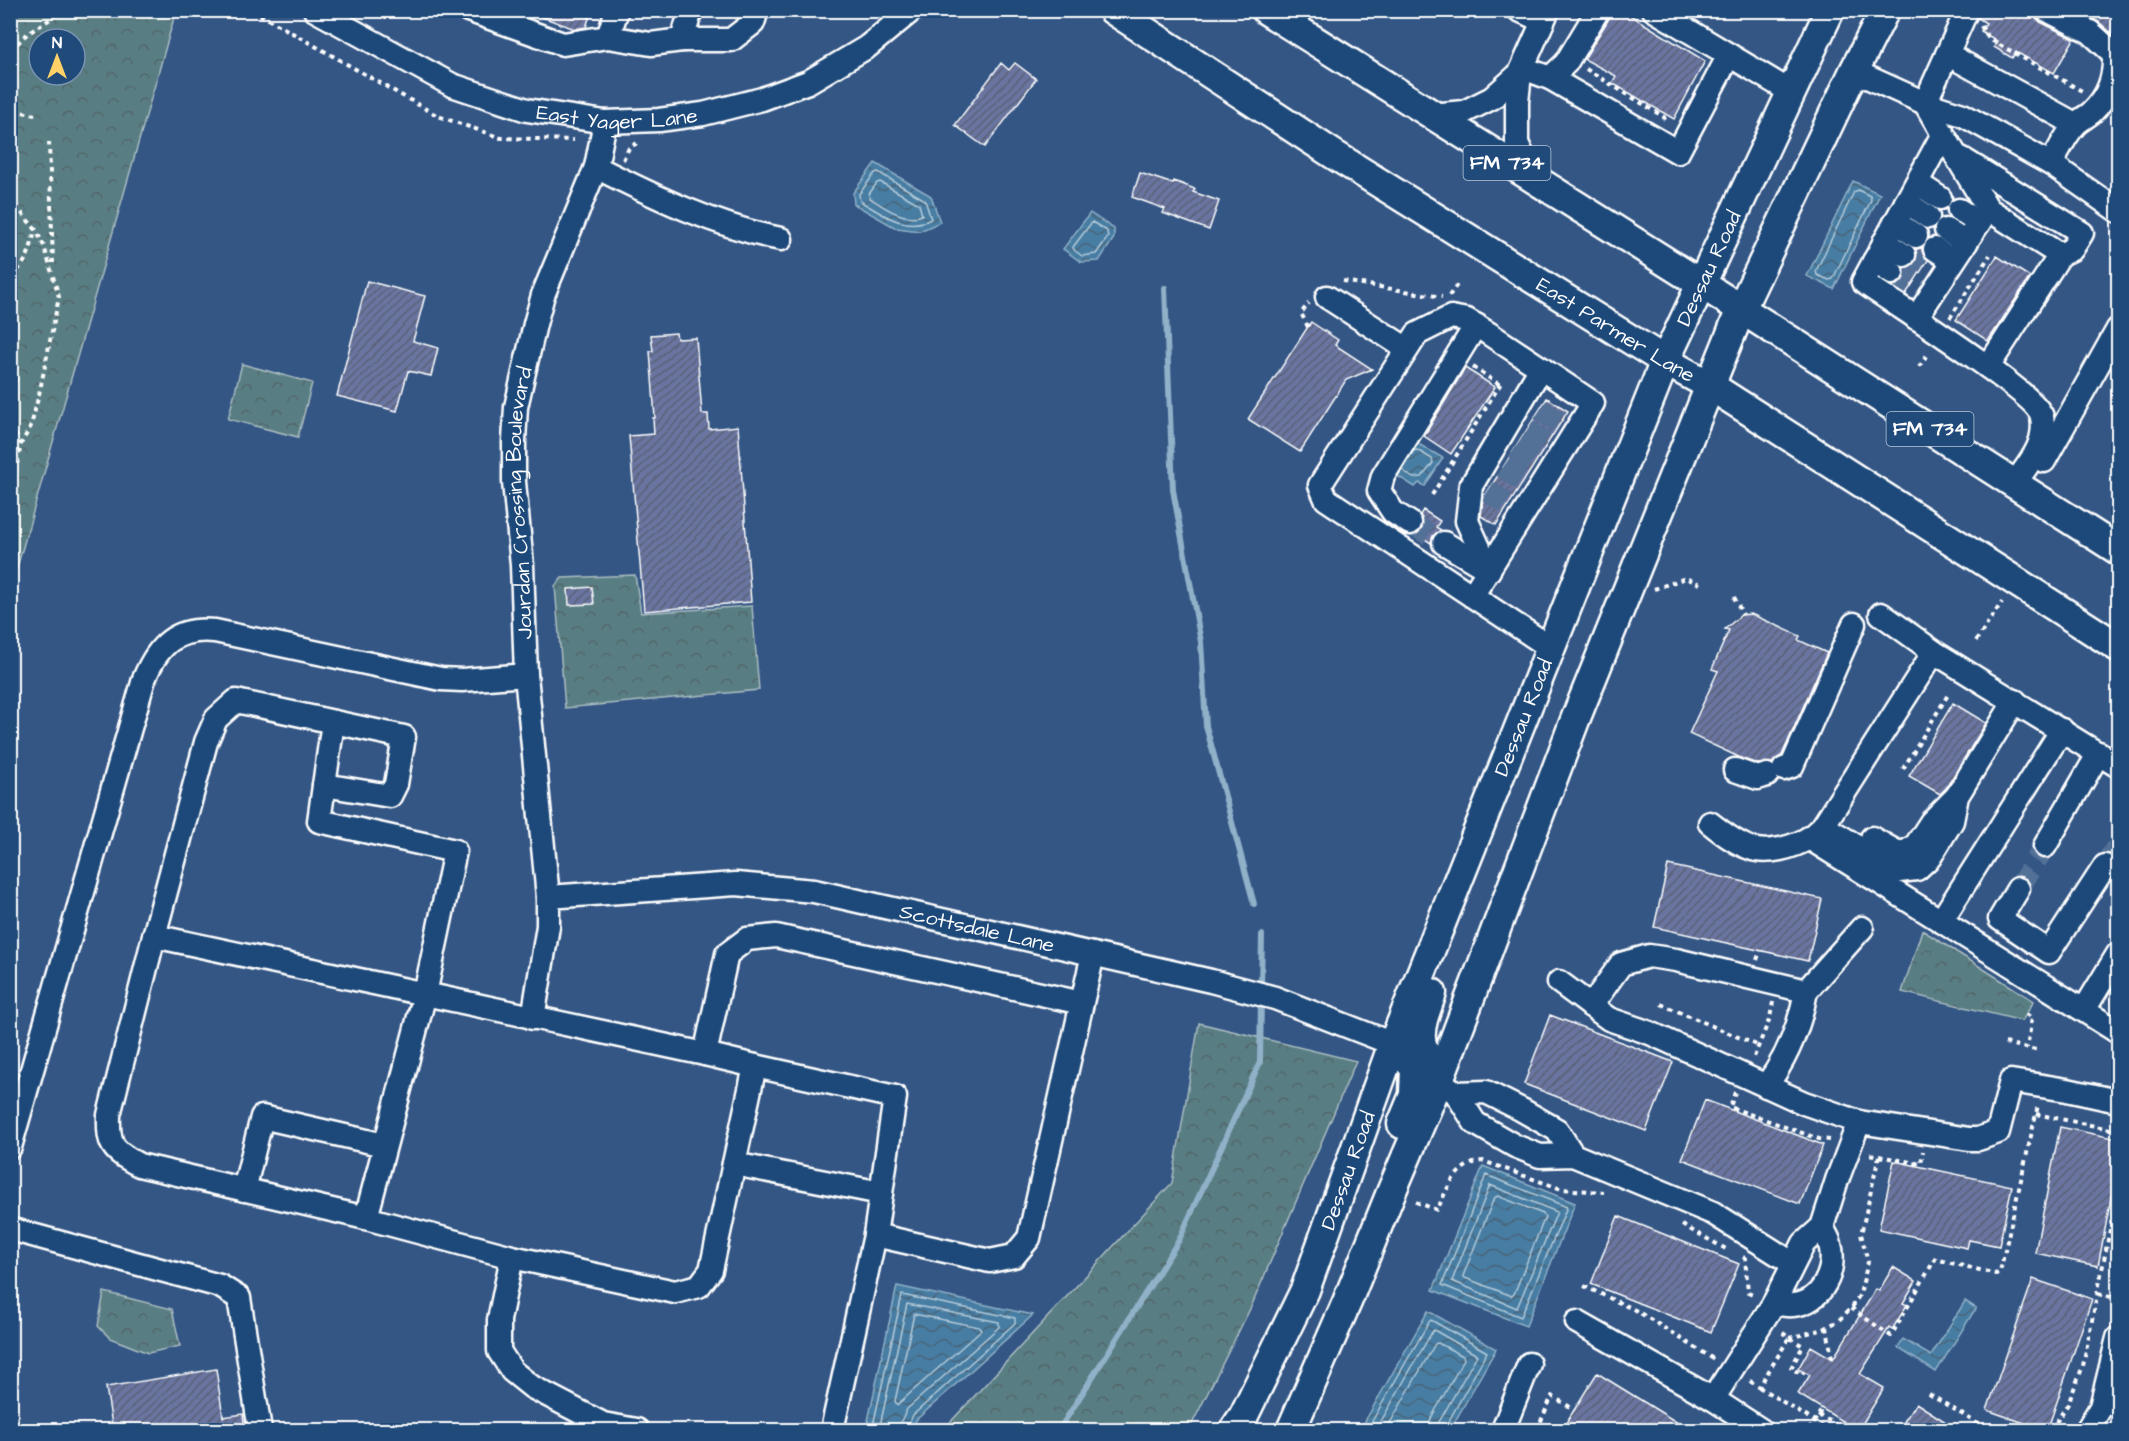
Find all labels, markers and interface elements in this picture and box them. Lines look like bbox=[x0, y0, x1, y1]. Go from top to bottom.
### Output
north arrow bbox=[27, 27, 87, 87]
text: N bbox=[52, 32, 62, 54]
street label: East Yager Lane bbox=[535, 97, 699, 138]
road number: FM 734 bbox=[1464, 146, 1550, 180]
street label: Dessau Road bbox=[1669, 206, 1748, 331]
street label: East Parmer Lane bbox=[1531, 270, 1700, 389]
street label: Jourdan Crossing Boulevard bbox=[499, 363, 539, 640]
road number: FM 734 bbox=[1886, 412, 1974, 446]
street label: Dessau Road bbox=[1487, 654, 1560, 780]
street label: Scottsdale Lane bbox=[897, 896, 1057, 960]
street label: Dessau Road bbox=[1313, 1107, 1382, 1234]

